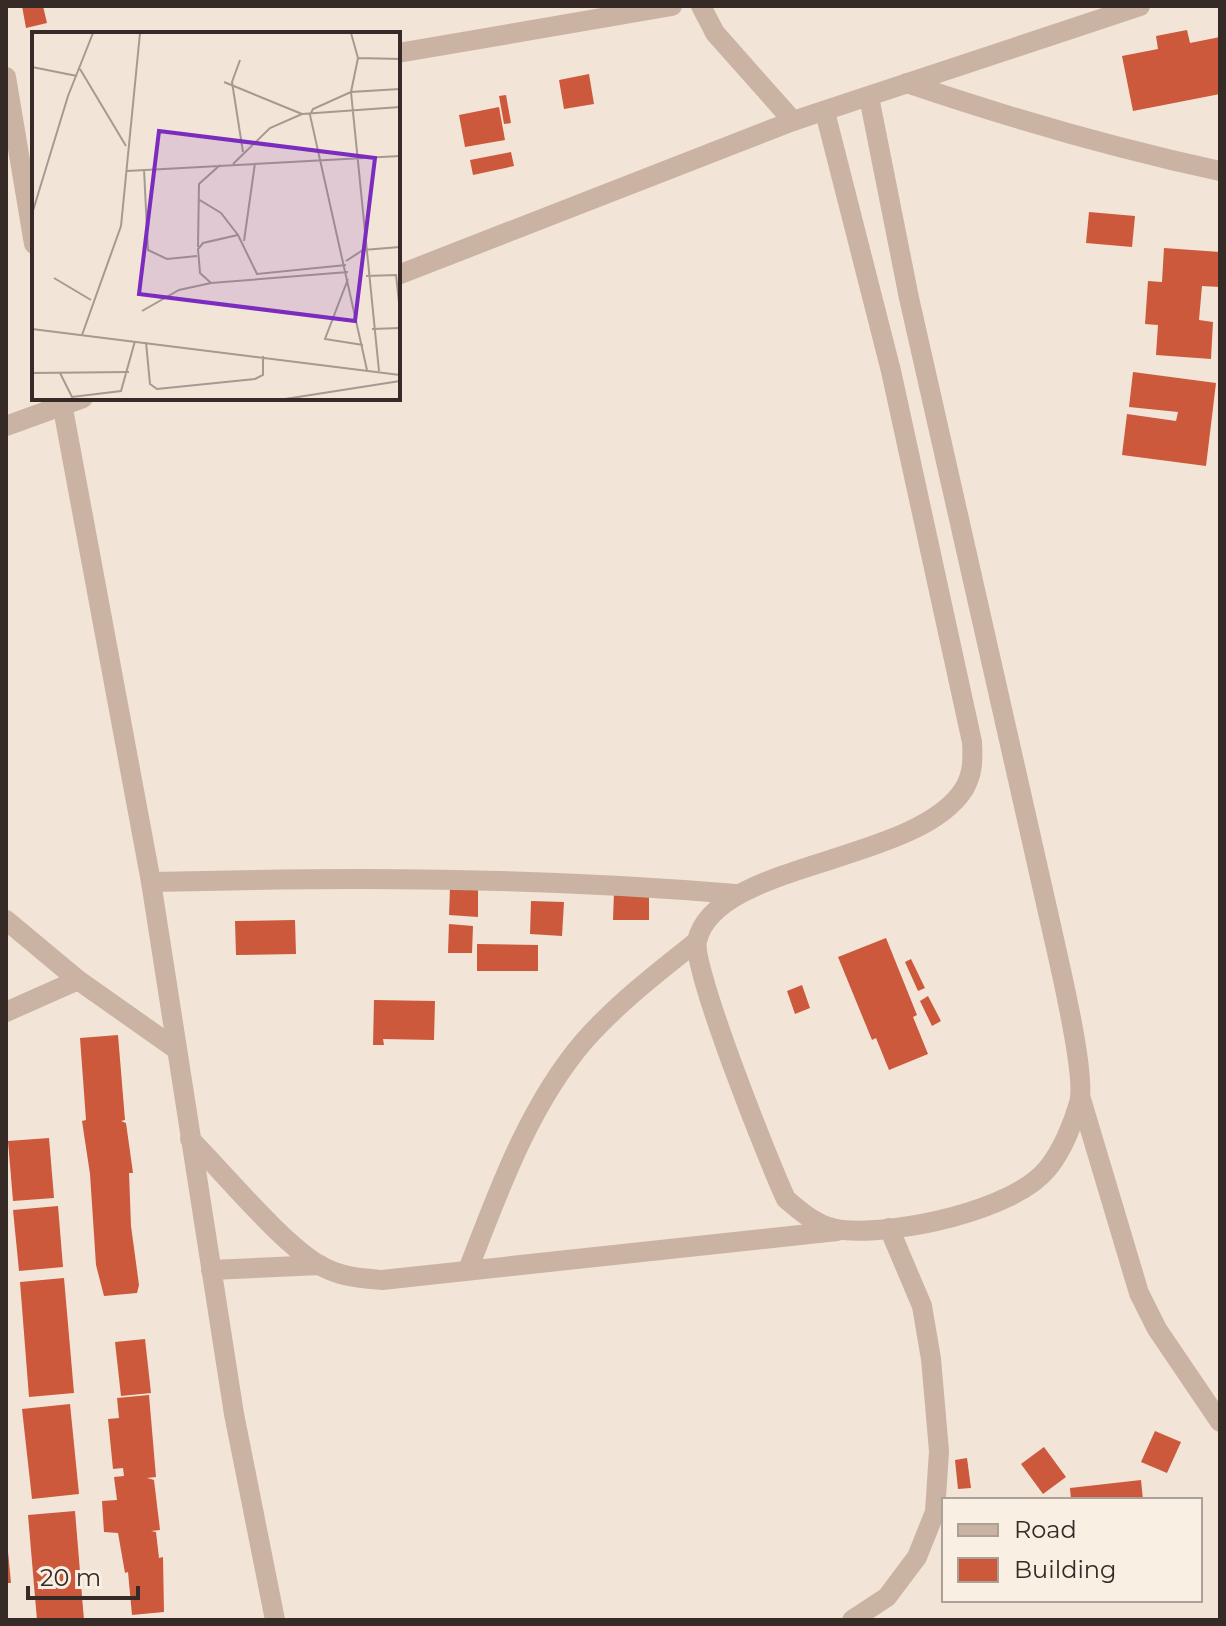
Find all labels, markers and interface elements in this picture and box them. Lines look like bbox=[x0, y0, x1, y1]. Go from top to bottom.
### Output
inset map bbox=[32, 32, 400, 400]
legend bbox=[942, 1498, 1202, 1602]
text: Road bbox=[1014, 1515, 1077, 1544]
scale bar bbox=[28, 1550, 138, 1600]
text: Building bbox=[1014, 1555, 1117, 1584]
text: 20 m bbox=[40, 1563, 101, 1592]

